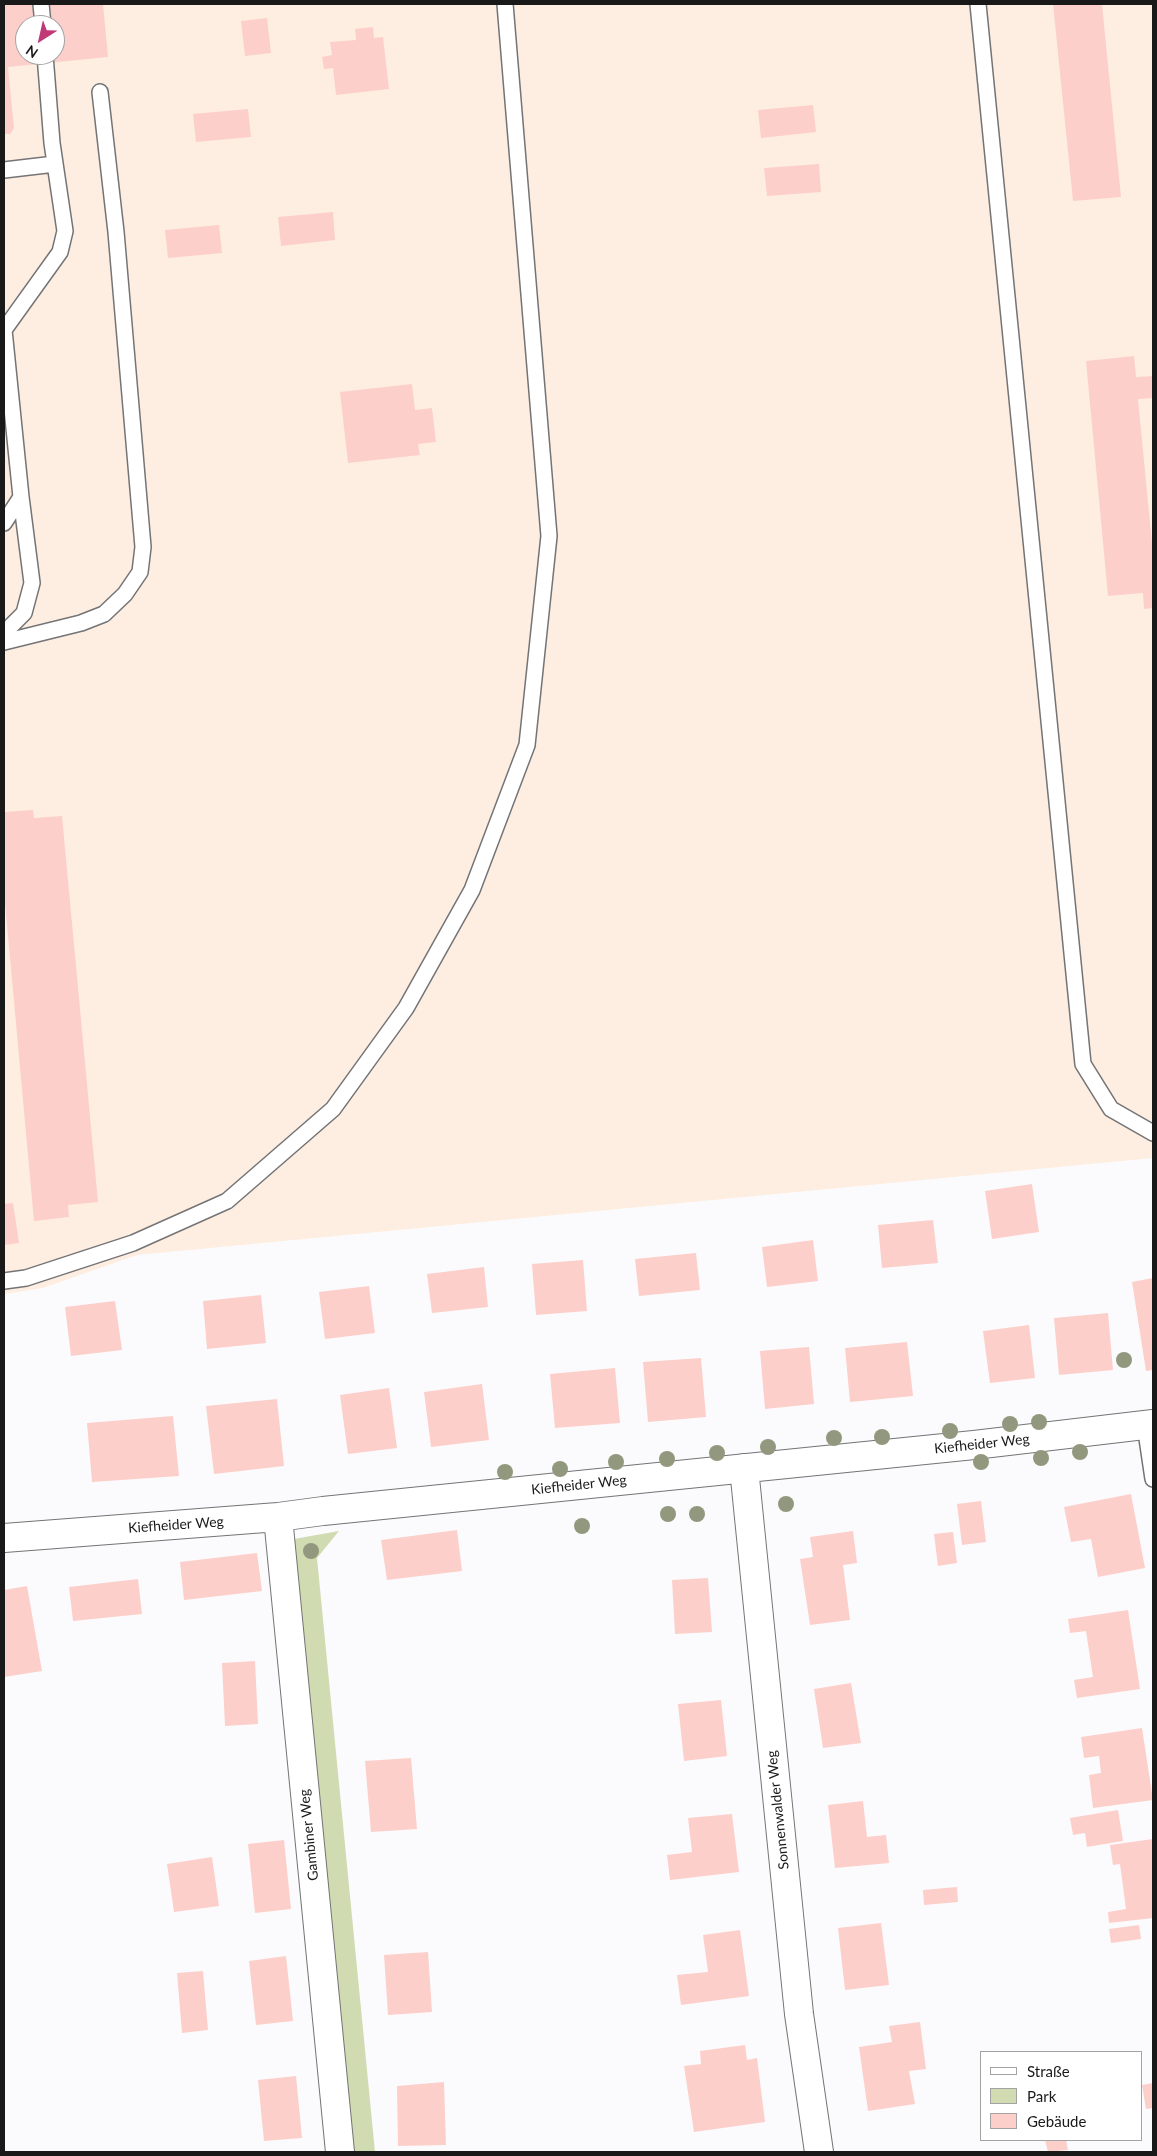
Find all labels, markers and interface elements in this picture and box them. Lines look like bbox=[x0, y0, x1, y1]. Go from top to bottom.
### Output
north arrow bbox=[15, 15, 65, 65]
text: N bbox=[22, 42, 41, 62]
street label: Kiefheider Weg bbox=[934, 1431, 1030, 1457]
street label: Kiefheider Weg bbox=[531, 1472, 627, 1498]
street label: Kiefheider Weg bbox=[128, 1513, 224, 1537]
street label: Sonnenwalder Weg bbox=[763, 1750, 793, 1870]
street label: Gambiner Weg bbox=[296, 1788, 322, 1882]
legend bbox=[980, 2051, 1142, 2141]
text: Straße bbox=[1027, 2062, 1070, 2080]
text: Park bbox=[1027, 2087, 1056, 2105]
text: Gebäude bbox=[1027, 2112, 1086, 2130]

